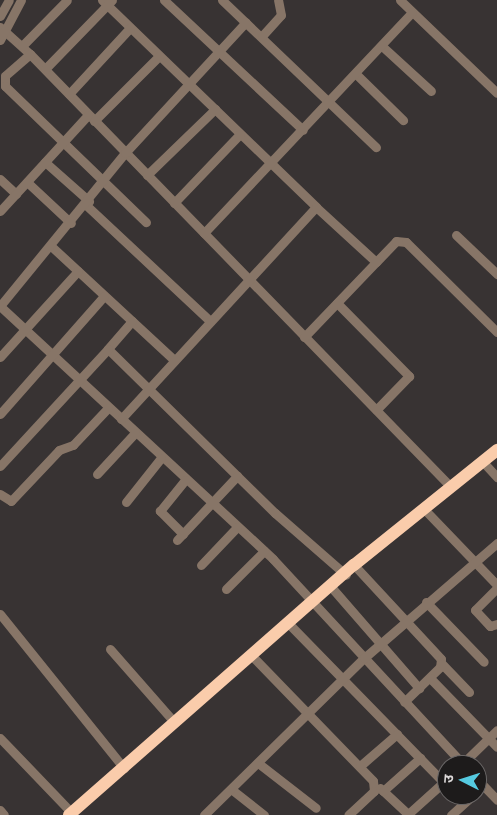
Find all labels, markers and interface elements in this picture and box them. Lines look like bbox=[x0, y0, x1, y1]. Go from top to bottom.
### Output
north arrow bbox=[437, 755, 487, 805]
text: उ bbox=[438, 774, 457, 784]

